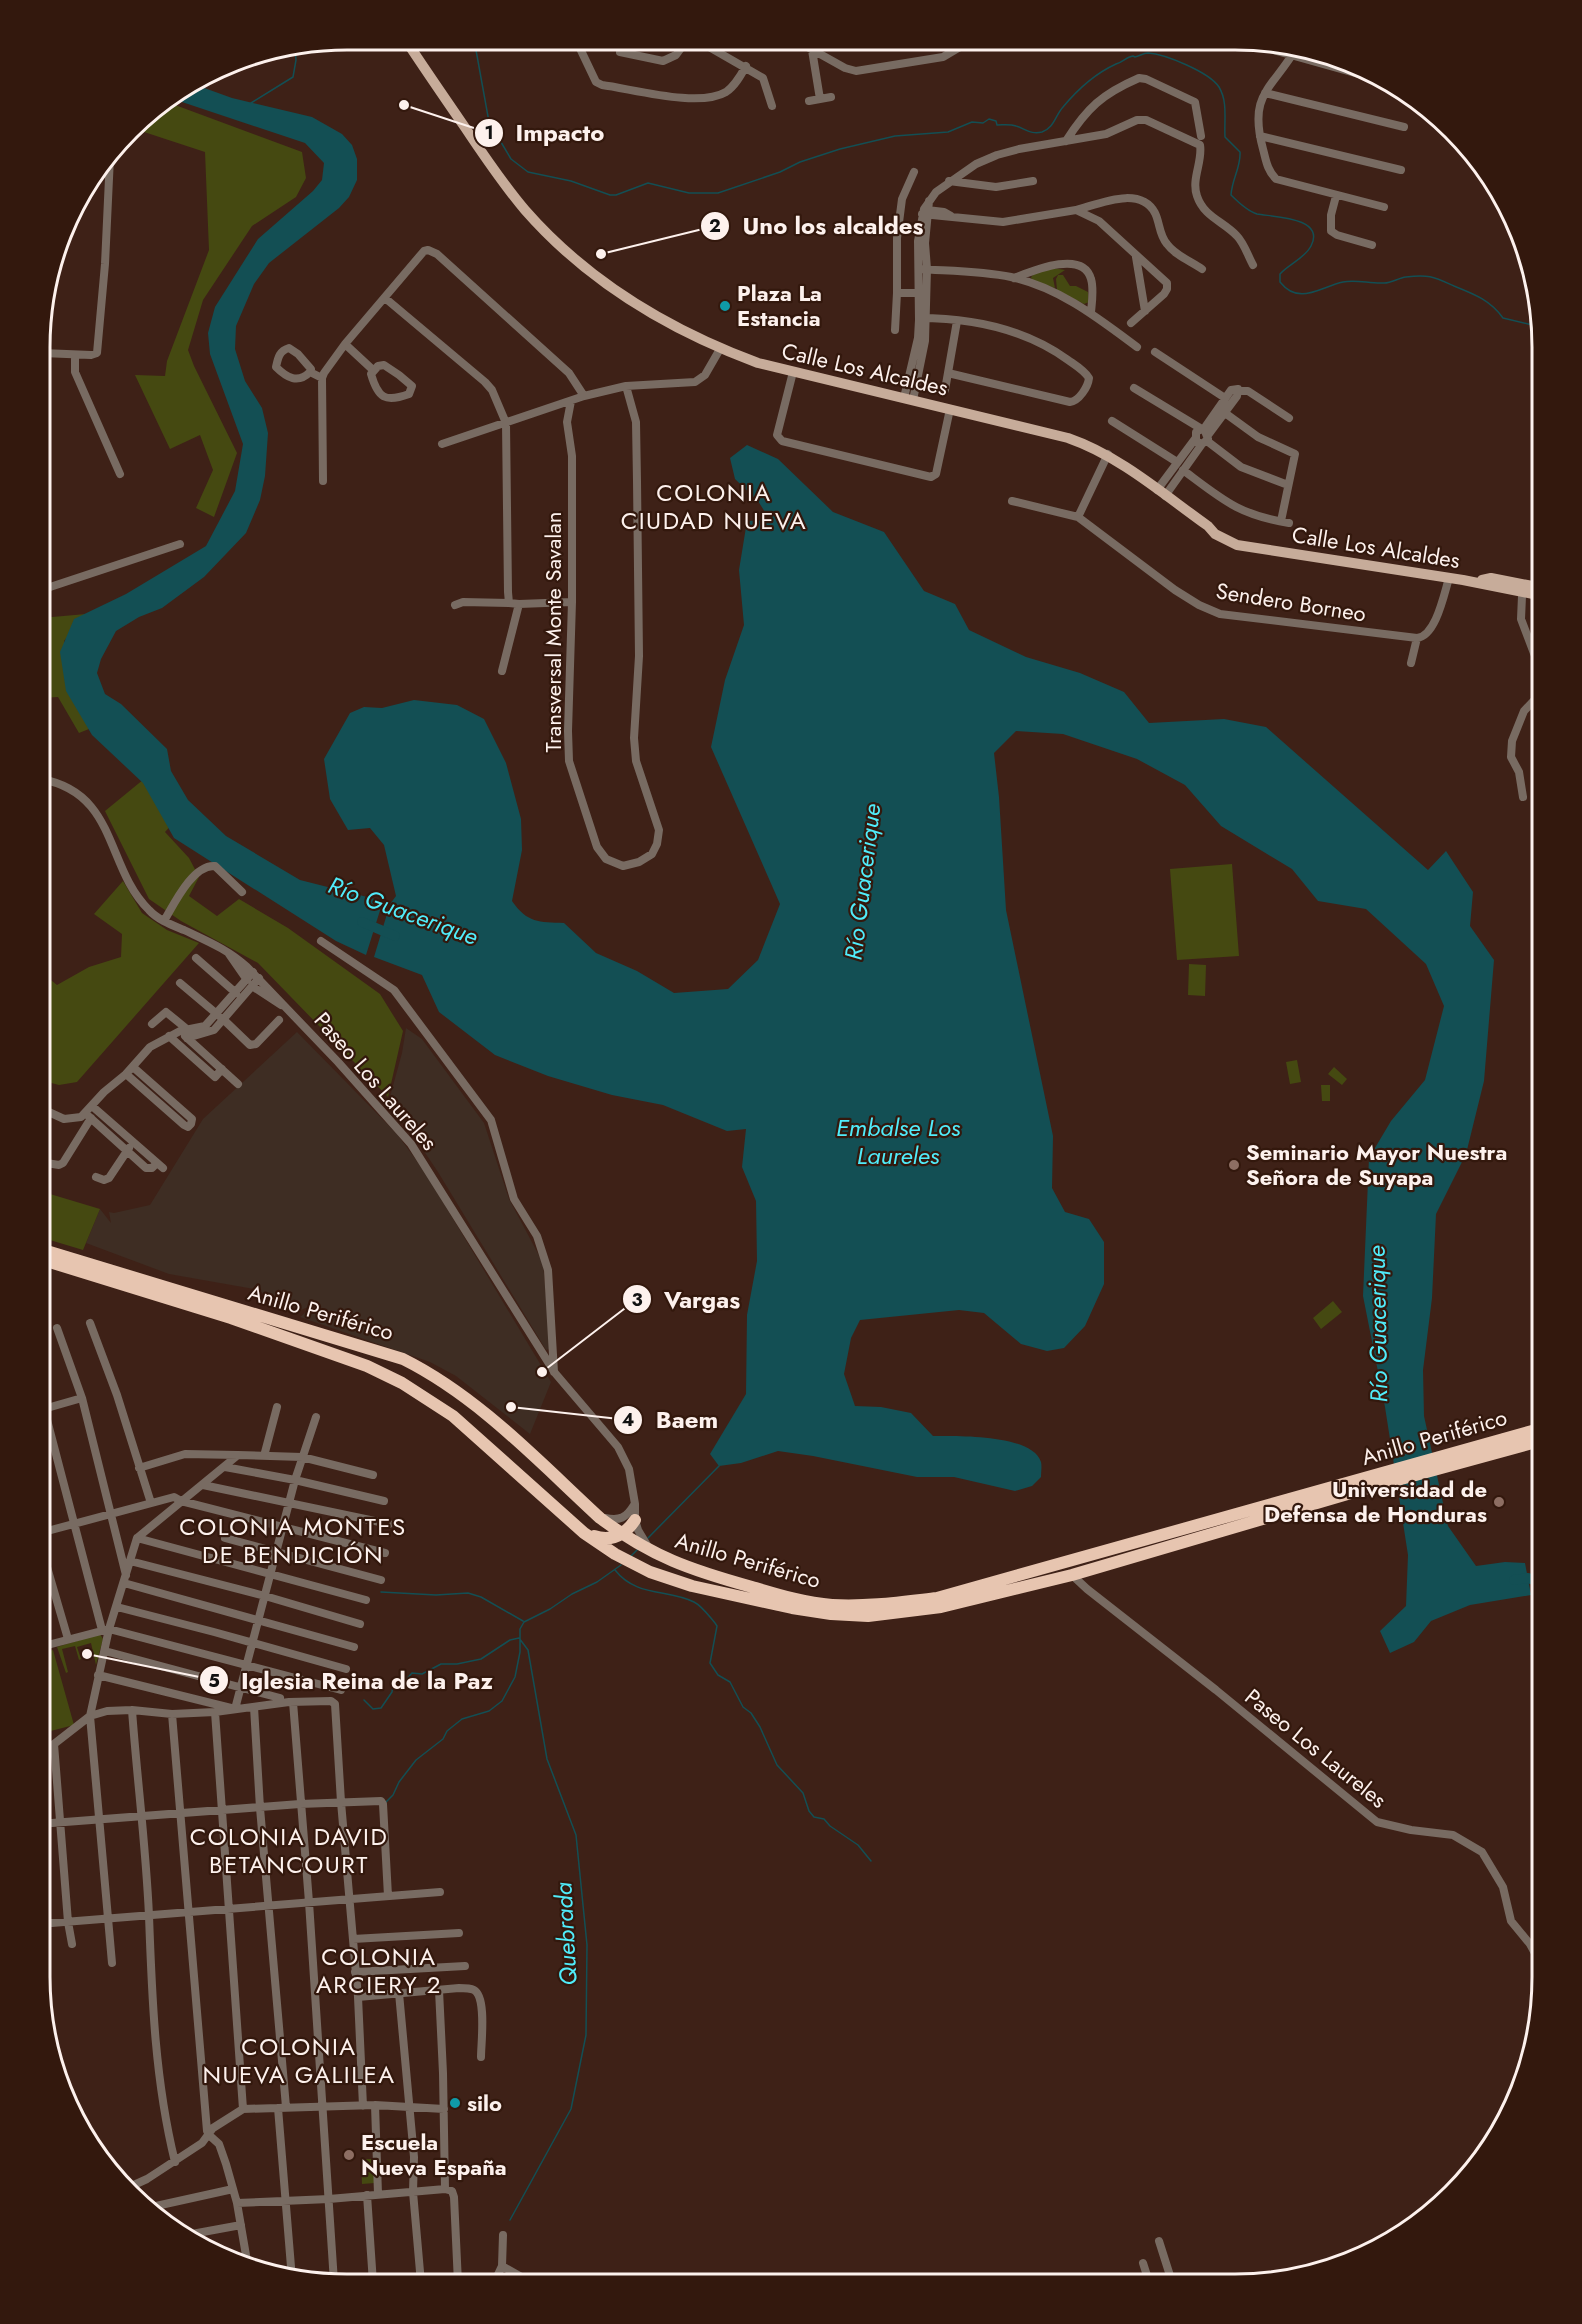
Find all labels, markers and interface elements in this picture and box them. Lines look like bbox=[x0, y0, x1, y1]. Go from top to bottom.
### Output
callout: Impacto bbox=[474, 112, 617, 154]
text: Impacto bbox=[516, 115, 604, 150]
text: 1 bbox=[484, 120, 494, 146]
callout: Uno los alcaldes bbox=[700, 205, 935, 247]
text: Uno los alcaldes bbox=[743, 208, 924, 243]
text: 2 bbox=[709, 213, 721, 239]
place label: Plaza La Estancia bbox=[737, 277, 822, 334]
marker: Plaza La Estancia bbox=[718, 299, 732, 313]
street label: Calle Los Alcaldes bbox=[779, 334, 951, 404]
district label: COLONIA CIUDAD NUEVA bbox=[621, 475, 807, 538]
street label: Transversal Monte Savalan bbox=[537, 512, 569, 752]
street label: Calle Los Alcaldes bbox=[1290, 518, 1462, 576]
street label: Sendero Borneo bbox=[1214, 574, 1368, 630]
water label: Río Guacerique bbox=[836, 802, 889, 962]
water label: Río Guacerique bbox=[323, 867, 483, 954]
street label: Paseo Los Laureles bbox=[307, 1005, 445, 1157]
water label: Embalse Los Laureles bbox=[836, 1110, 961, 1173]
place label: Seminario Mayor Nuestra Señora de Suyapa bbox=[1246, 1136, 1507, 1193]
marker: Seminario Mayor Nuestra Señora de Suyapa bbox=[1227, 1158, 1241, 1172]
water label: Río Guacerique bbox=[1359, 1245, 1396, 1403]
street label: Anillo Periférico bbox=[245, 1276, 397, 1348]
callout: Vargas bbox=[622, 1278, 752, 1320]
text: Vargas bbox=[663, 1282, 740, 1317]
text: 3 bbox=[631, 1287, 643, 1313]
callout: Baem bbox=[613, 1399, 730, 1441]
street label: Anillo Periférico bbox=[1358, 1401, 1510, 1473]
text: Baem bbox=[656, 1402, 718, 1437]
text: 4 bbox=[622, 1407, 634, 1433]
place label: Universidad de Defensa de Honduras bbox=[1264, 1473, 1487, 1530]
marker: Universidad de Defensa de Honduras bbox=[1492, 1495, 1506, 1509]
district label: COLONIA MONTES DE BENDICIÓN bbox=[179, 1509, 407, 1572]
street label: Anillo Periférico bbox=[672, 1524, 824, 1596]
callout: Iglesia Reina de la Paz bbox=[199, 1659, 505, 1701]
text: Iglesia Reina de la Paz bbox=[241, 1663, 494, 1698]
text: 5 bbox=[208, 1668, 220, 1694]
street label: Paseo Los Laureles bbox=[1238, 1681, 1394, 1815]
district label: COLONIA DAVID BETANCOURT bbox=[190, 1819, 388, 1882]
water label: Quebrada bbox=[545, 1881, 586, 1987]
district label: COLONIA ARCIERY 2 bbox=[316, 1939, 442, 2002]
district label: COLONIA NUEVA GALILEA bbox=[202, 2029, 396, 2092]
place label: silo bbox=[467, 2087, 502, 2119]
marker: silo bbox=[448, 2096, 462, 2110]
place label: Escuela Nueva España bbox=[361, 2126, 507, 2183]
marker: Escuela Nueva España bbox=[342, 2148, 356, 2162]

